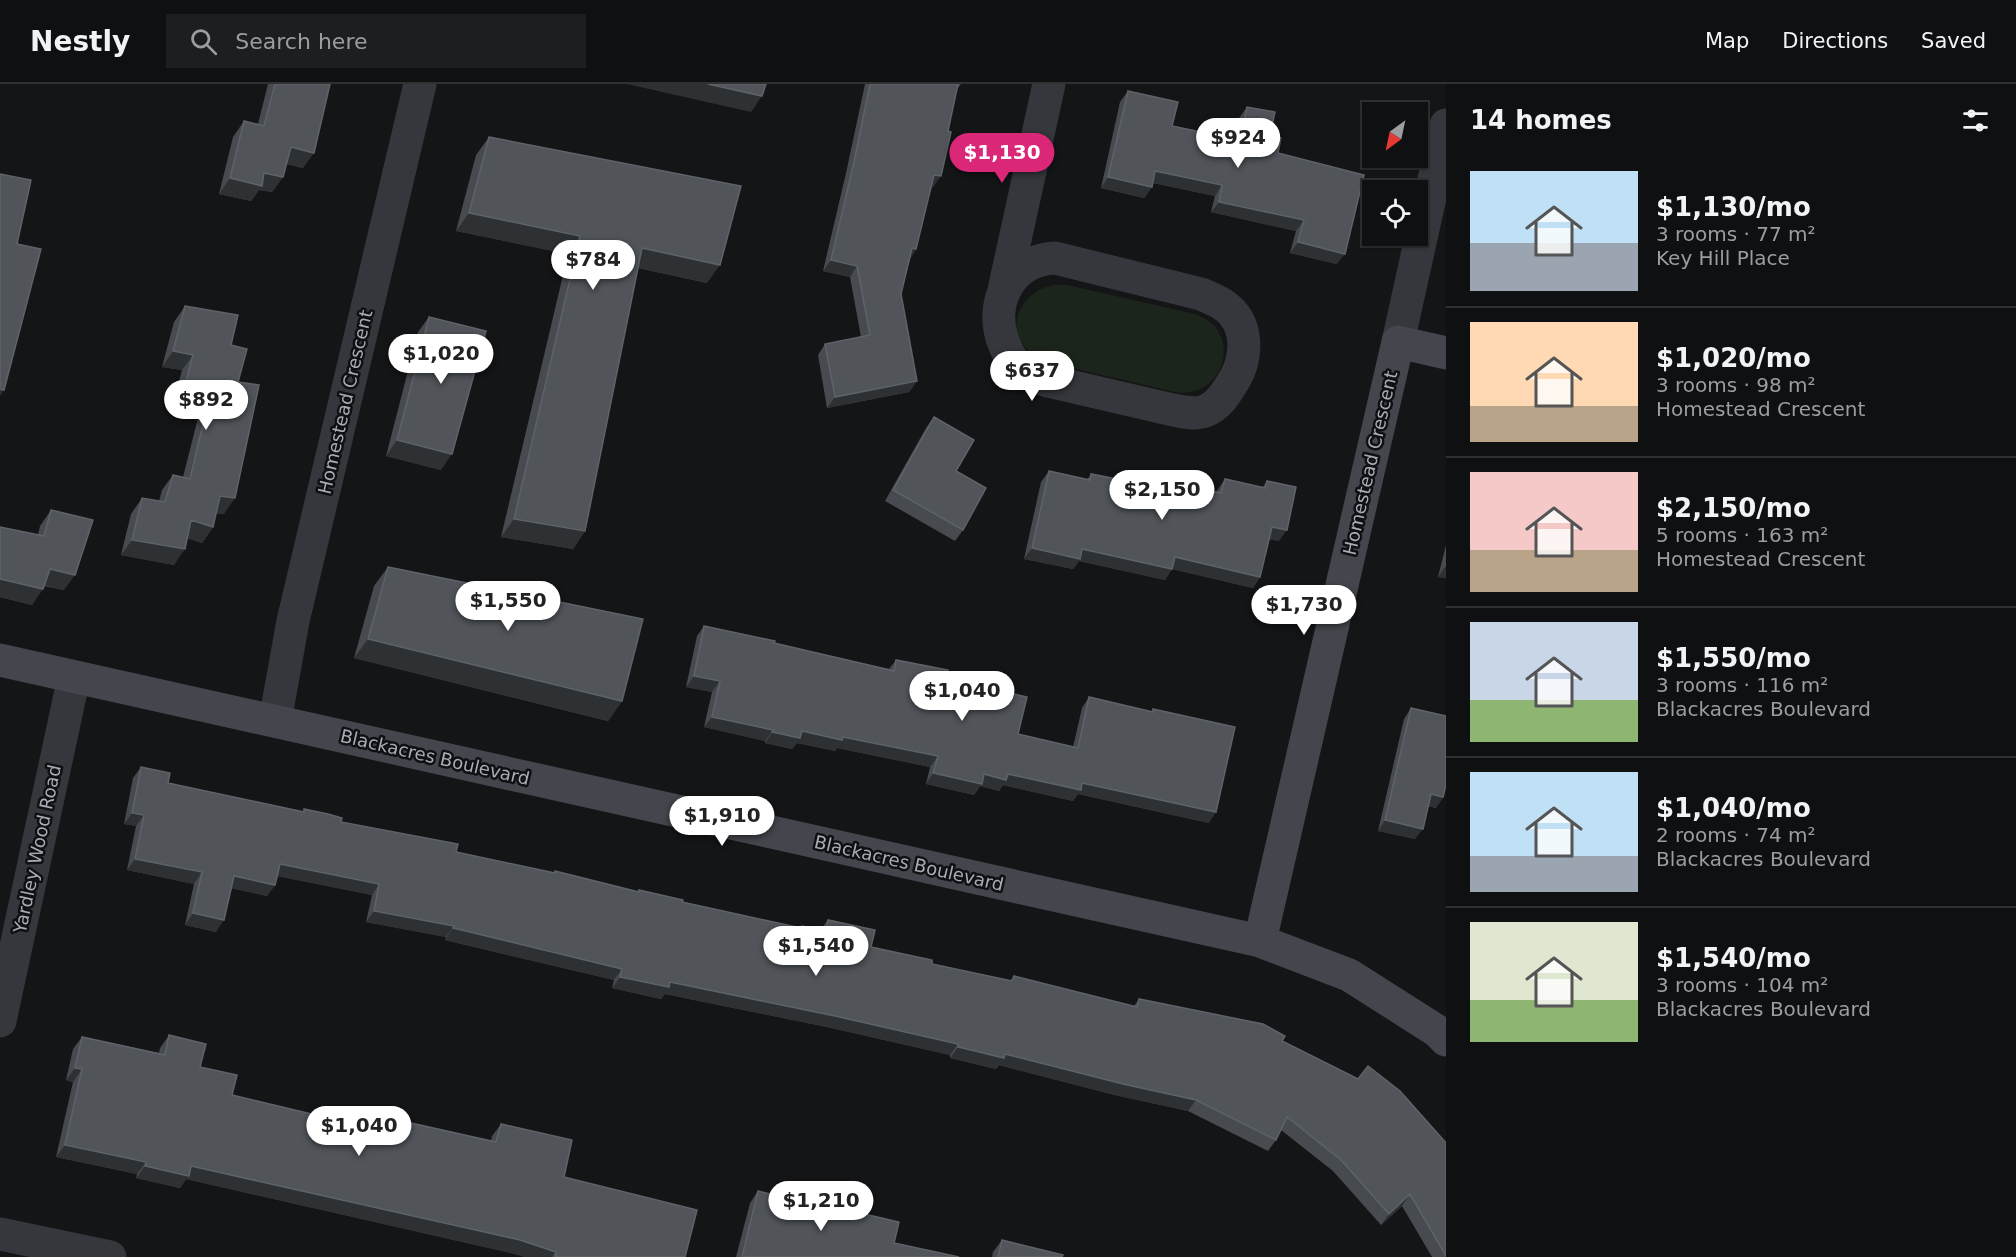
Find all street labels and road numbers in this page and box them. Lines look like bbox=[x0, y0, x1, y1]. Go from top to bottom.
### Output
street label: Homestead Crescent bbox=[314, 308, 376, 496]
street label: Homestead Crescent bbox=[1339, 369, 1401, 557]
street label: Blackacres Boulevard bbox=[338, 725, 532, 789]
street label: Yardley Wood Road bbox=[9, 763, 65, 936]
street label: Blackacres Boulevard bbox=[812, 831, 1006, 895]

